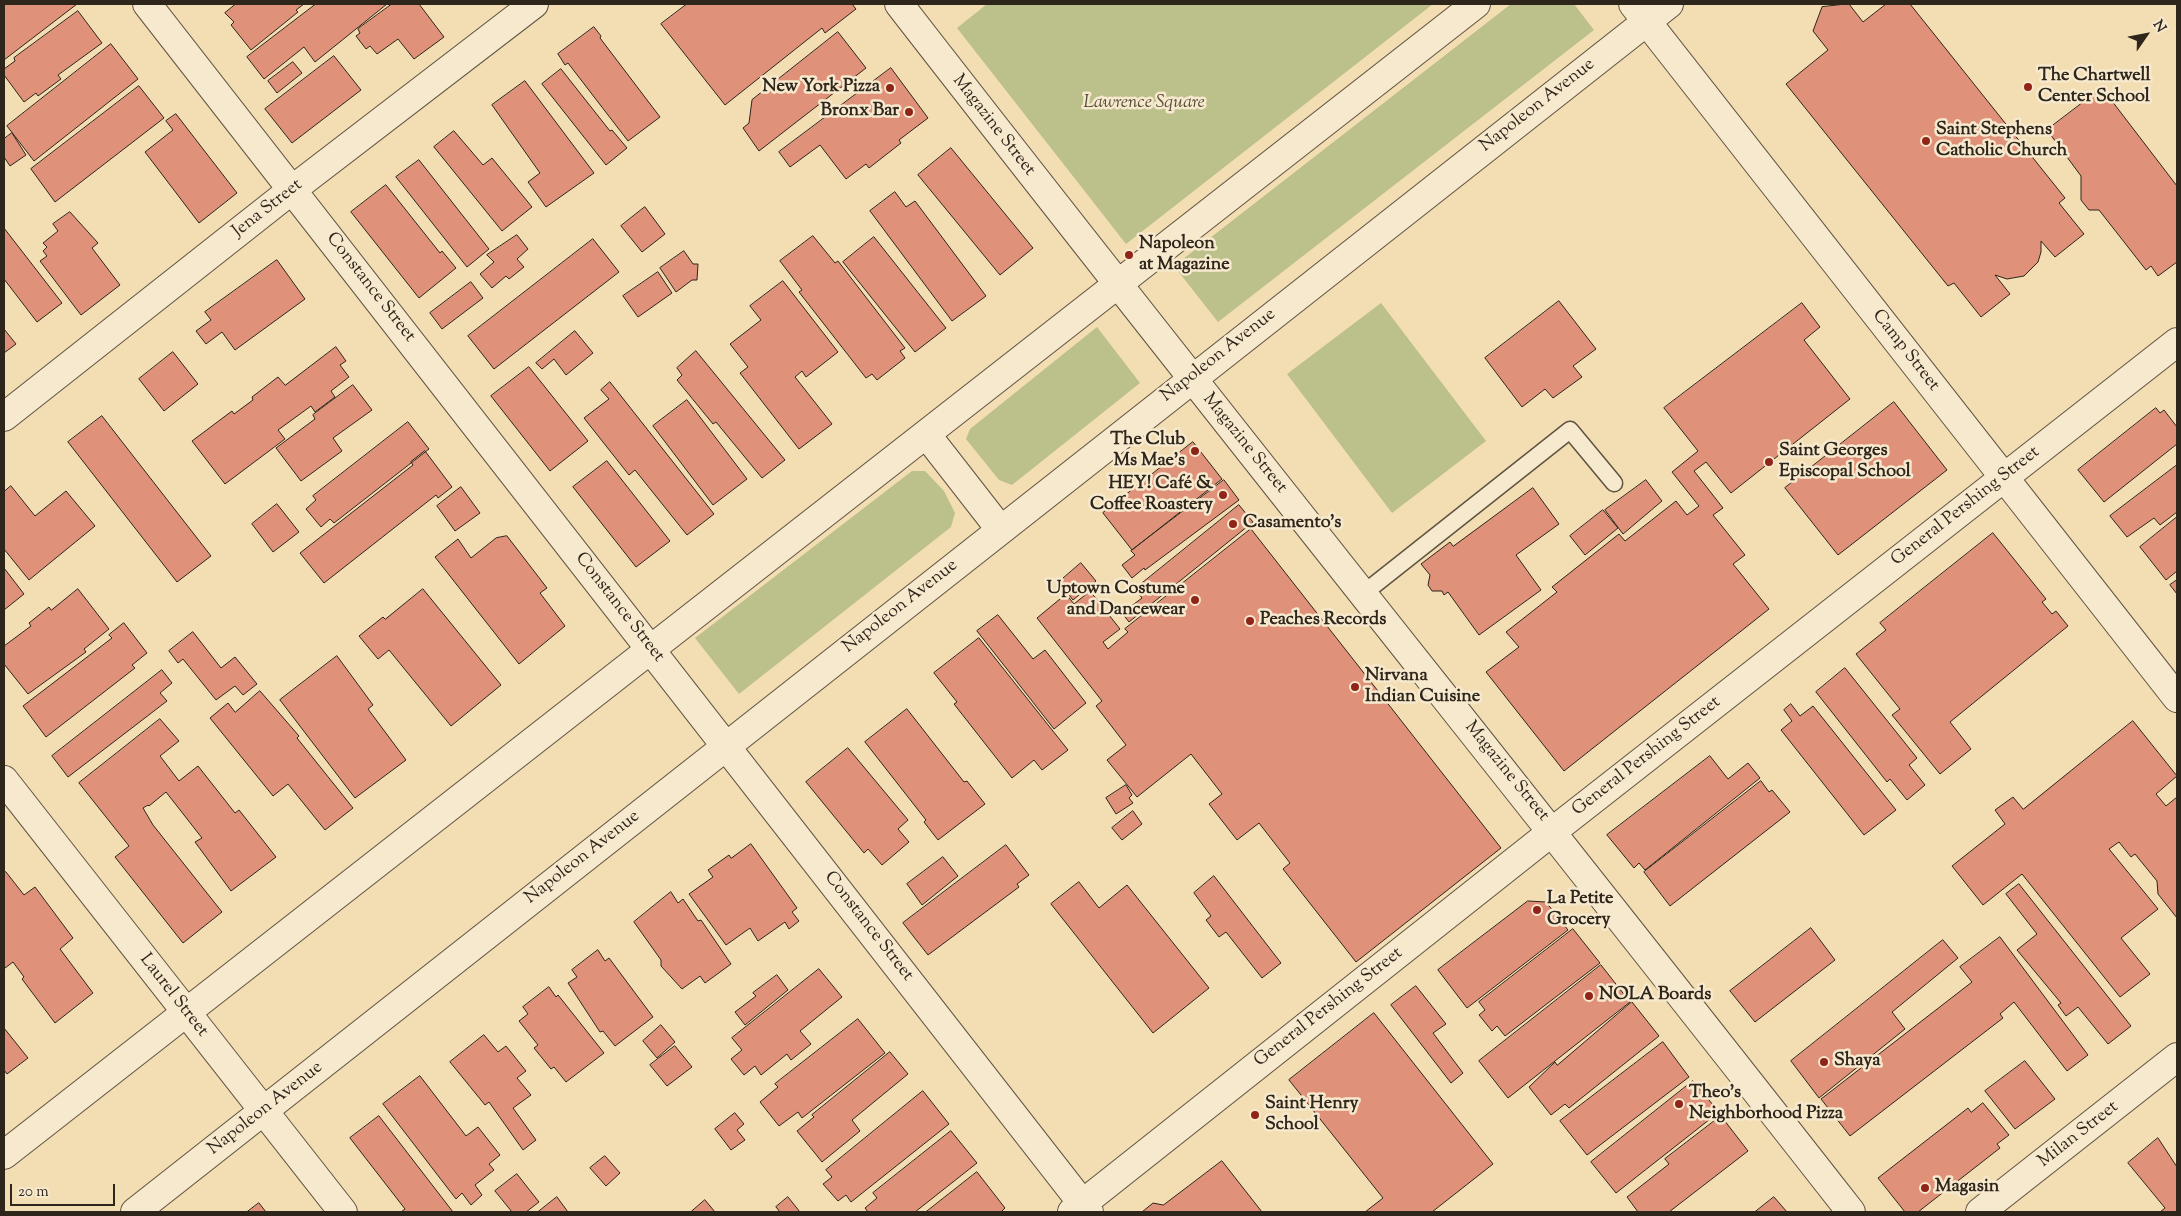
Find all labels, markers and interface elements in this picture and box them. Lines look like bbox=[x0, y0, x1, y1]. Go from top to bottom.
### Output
north arrow bbox=[2121, 10, 2171, 60]
text: N bbox=[2147, 17, 2170, 37]
street label: Napoleon Avenue bbox=[1476, 54, 1600, 158]
place label: The Chartwell Center School bbox=[2038, 66, 2151, 108]
street label: Magazine Street bbox=[947, 71, 1039, 181]
place label: New York Pizza bbox=[762, 77, 880, 99]
marker: The Chartwell Center School bbox=[2022, 81, 2034, 93]
marker: New York Pizza bbox=[884, 82, 896, 94]
park label: Lawrence Square bbox=[1083, 93, 1205, 115]
place label: Bronx Bar bbox=[821, 101, 899, 123]
marker: Bronx Bar bbox=[903, 106, 915, 118]
place label: Saint Stephens Catholic Church bbox=[1936, 120, 2067, 162]
marker: Saint Stephens Catholic Church bbox=[1920, 135, 1932, 147]
street label: Jena Street bbox=[229, 175, 307, 243]
street label: Constance Street bbox=[320, 229, 420, 347]
place label: Napoleon at Magazine bbox=[1139, 234, 1230, 276]
marker: Napoleon at Magazine bbox=[1123, 249, 1135, 261]
street label: Napoleon Avenue bbox=[1157, 304, 1281, 408]
street label: Camp Street bbox=[1866, 306, 1944, 396]
street label: Magazine Street bbox=[1197, 390, 1291, 498]
place label: The Club Ms Mae’s bbox=[1110, 430, 1185, 472]
place label: Saint Georges Episcopal School bbox=[1779, 441, 1911, 484]
street label: General Pershing Street bbox=[1887, 442, 2045, 572]
marker: The Club Ms Mae’s bbox=[1189, 445, 1201, 457]
marker: Saint Georges Episcopal School bbox=[1763, 456, 1775, 468]
place label: HEY! Café & Coffee Roastery bbox=[1090, 474, 1213, 516]
marker: HEY! Café & Coffee Roastery bbox=[1217, 489, 1229, 501]
place label: Casamento's bbox=[1243, 513, 1341, 535]
marker: Casamento's bbox=[1227, 518, 1239, 530]
street label: Constance Street bbox=[569, 549, 669, 667]
street label: Napoleon Avenue bbox=[839, 555, 963, 659]
place label: Uptown Costume and Dancewear bbox=[1046, 579, 1185, 622]
marker: Uptown Costume and Dancewear bbox=[1189, 594, 1201, 606]
place label: Peaches Records bbox=[1260, 610, 1386, 632]
marker: Peaches Records bbox=[1244, 615, 1256, 627]
place label: Nirvana Indian Cuisine bbox=[1365, 666, 1480, 709]
marker: Nirvana Indian Cuisine bbox=[1349, 681, 1361, 693]
street label: General Pershing Street bbox=[1568, 692, 1726, 822]
street label: Magazine Street bbox=[1459, 718, 1553, 826]
street label: Napoleon Avenue bbox=[521, 806, 645, 910]
street label: Constance Street bbox=[818, 868, 918, 986]
place label: La Petite Grocery bbox=[1547, 889, 1613, 932]
marker: La Petite Grocery bbox=[1531, 904, 1543, 916]
street label: General Pershing Street bbox=[1250, 943, 1408, 1073]
street label: Laurel Street bbox=[134, 950, 212, 1042]
place label: NOLA Boards bbox=[1599, 985, 1711, 1007]
marker: NOLA Boards bbox=[1583, 990, 1595, 1002]
place label: Shaya bbox=[1834, 1051, 1881, 1073]
marker: Shaya bbox=[1818, 1056, 1830, 1068]
street label: Napoleon Avenue bbox=[204, 1057, 328, 1161]
place label: Theo's Neighborhood Pizza bbox=[1689, 1083, 1843, 1126]
place label: Saint Henry School bbox=[1265, 1094, 1358, 1136]
street label: Milan Street bbox=[2035, 1097, 2123, 1173]
marker: Theo's Neighborhood Pizza bbox=[1673, 1098, 1685, 1110]
marker: Saint Henry School bbox=[1249, 1109, 1261, 1121]
scale bar bbox=[12, 1174, 118, 1206]
place label: Magasin bbox=[1935, 1177, 1999, 1199]
text: 20 m bbox=[18, 1182, 49, 1203]
marker: Magasin bbox=[1919, 1182, 1931, 1194]

